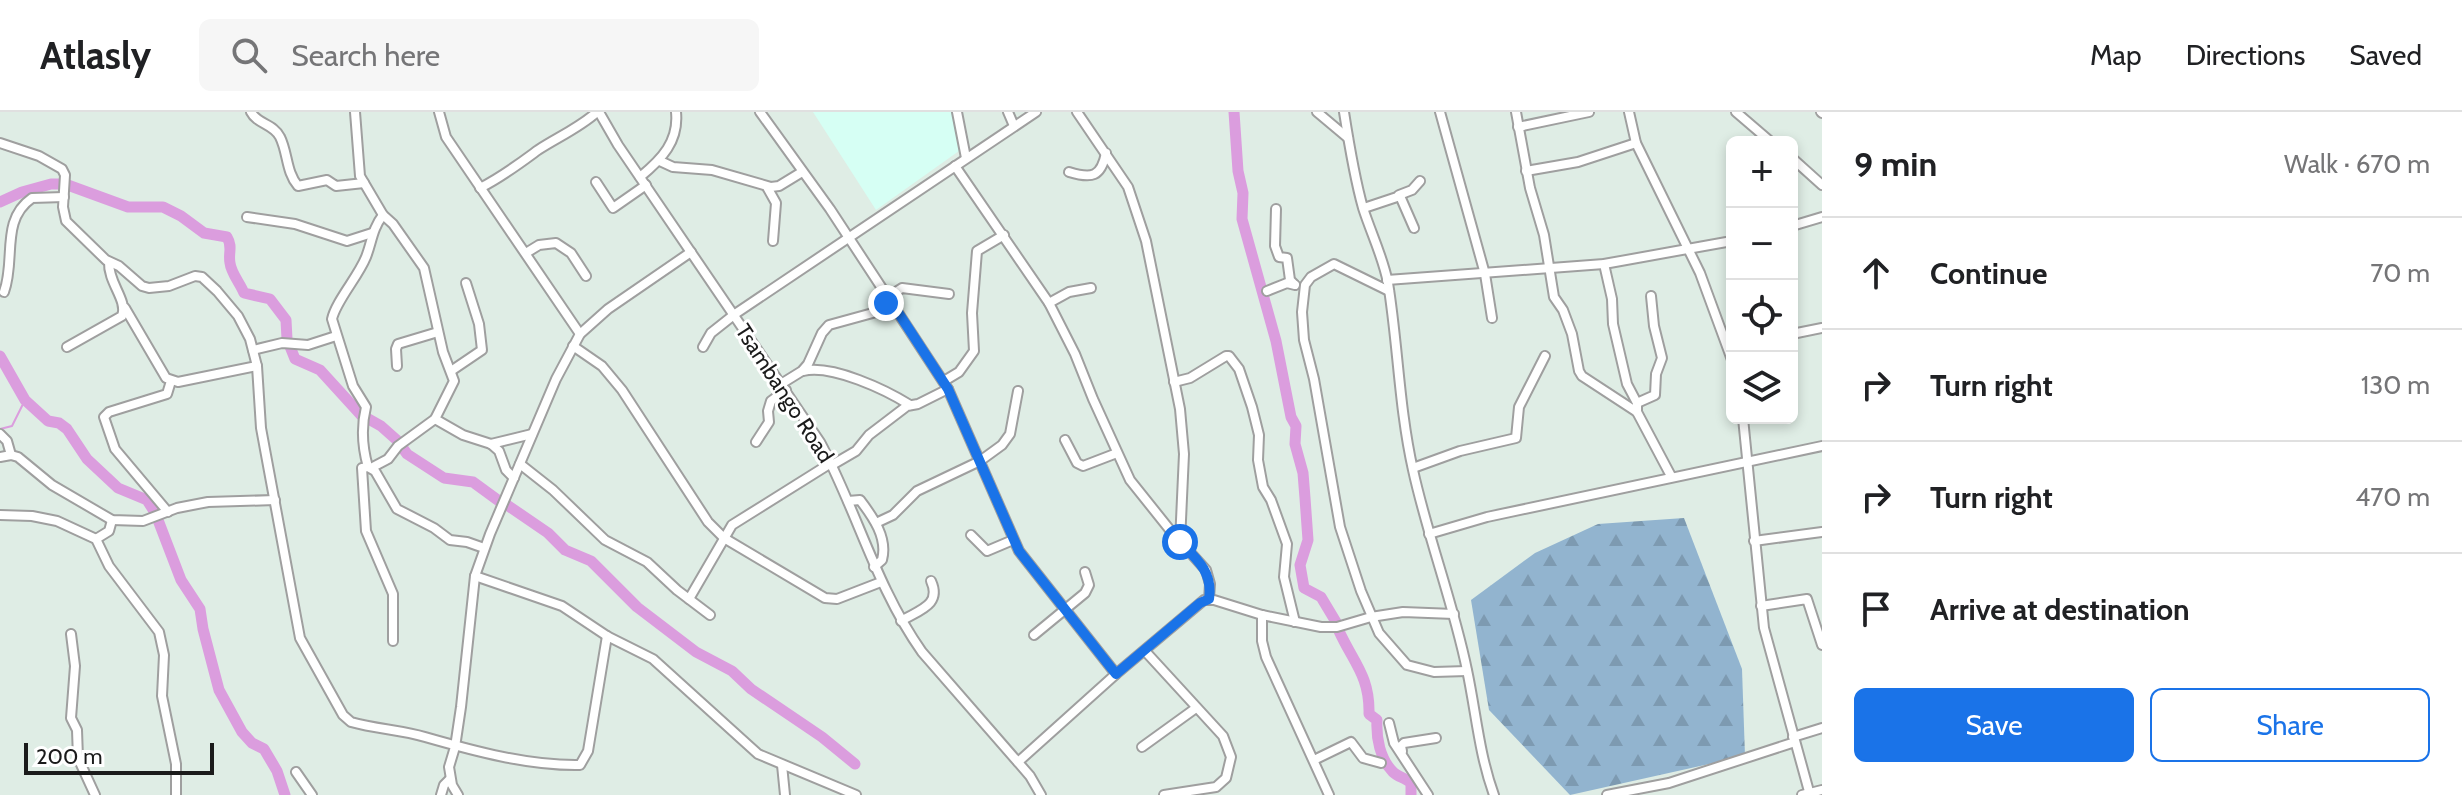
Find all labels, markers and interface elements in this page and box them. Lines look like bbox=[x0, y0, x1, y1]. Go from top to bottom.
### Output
search box bbox=[199, 19, 759, 91]
text: Atlasly bbox=[40, 32, 151, 79]
icon: search bbox=[227, 33, 271, 77]
text: Search here bbox=[291, 37, 440, 74]
text: Map bbox=[2090, 38, 2142, 72]
text: Directions bbox=[2186, 38, 2305, 72]
text: Saved bbox=[2349, 38, 2422, 72]
map controls bbox=[1726, 136, 1798, 424]
button: + bbox=[1726, 136, 1798, 208]
text: 9 min bbox=[1854, 143, 1937, 185]
text: Walk · 670 m bbox=[2284, 148, 2430, 180]
button: − bbox=[1726, 208, 1798, 280]
icon: ahead bbox=[1854, 251, 1898, 295]
text: Continue bbox=[1930, 255, 2047, 292]
text: 70 m bbox=[2370, 257, 2430, 289]
button: locate bbox=[1726, 280, 1798, 352]
route end bbox=[868, 285, 904, 321]
street label: Tsambango Road bbox=[730, 319, 840, 468]
button: layers bbox=[1726, 352, 1798, 424]
icon: right bbox=[1854, 363, 1898, 407]
text: Turn right bbox=[1930, 367, 2053, 404]
text: 130 m bbox=[2361, 369, 2430, 401]
icon: right bbox=[1854, 475, 1898, 519]
text: Turn right bbox=[1930, 479, 2053, 516]
text: 470 m bbox=[2355, 481, 2430, 513]
route start bbox=[1162, 524, 1198, 560]
icon: arrive bbox=[1854, 587, 1898, 631]
text: Arrive at destination bbox=[1930, 591, 2190, 628]
button: Save bbox=[1854, 688, 2134, 762]
button: Share bbox=[2150, 688, 2430, 762]
scale bar bbox=[24, 739, 214, 775]
text: 200 m bbox=[36, 743, 102, 770]

